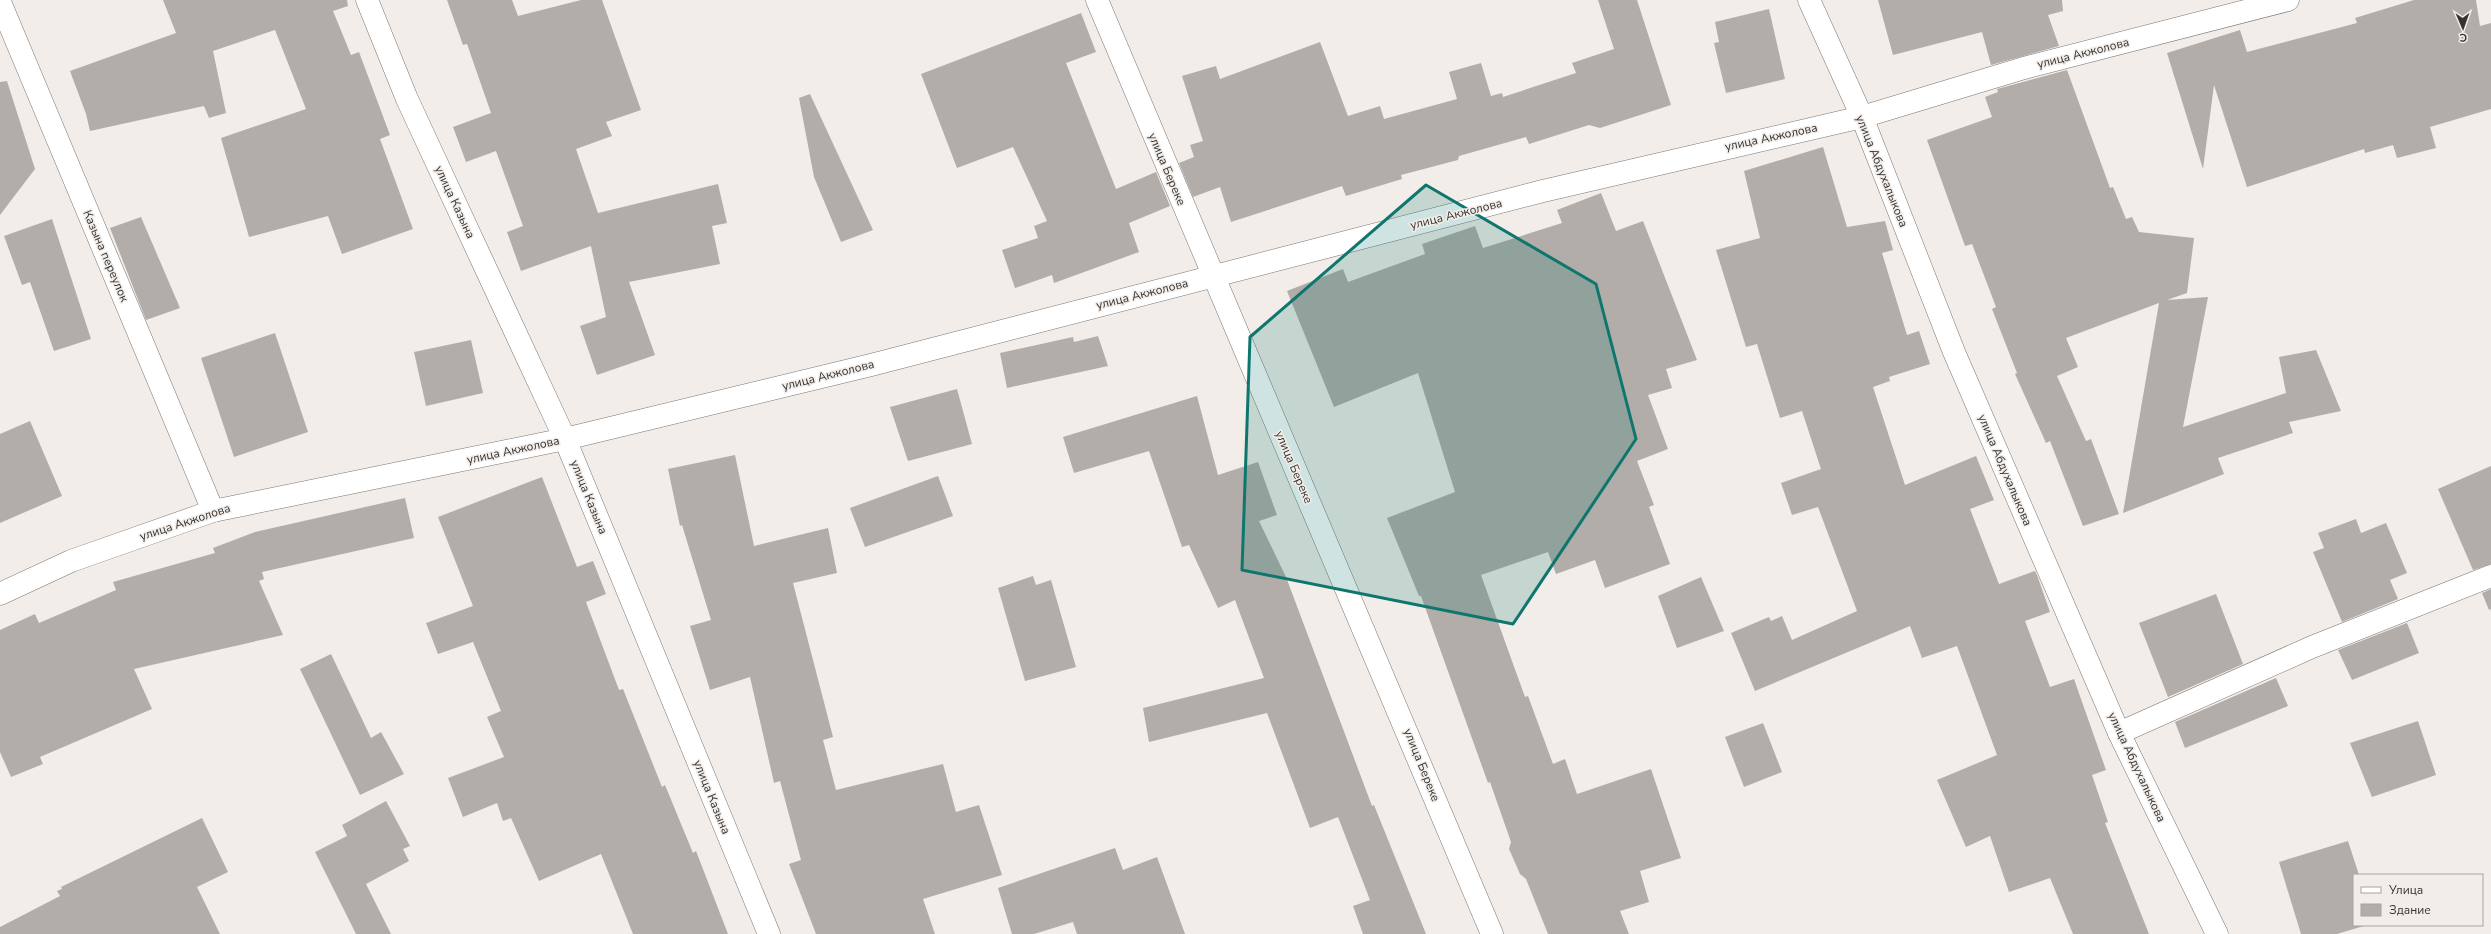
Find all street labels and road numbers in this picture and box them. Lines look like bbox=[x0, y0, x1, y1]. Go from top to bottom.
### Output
street label: улица Акжолова bbox=[2035, 34, 2131, 72]
street label: улица Абдухалыкова bbox=[1852, 112, 1912, 230]
street label: улица Акжолова bbox=[1723, 119, 1819, 155]
street label: улица Береке bbox=[1145, 130, 1189, 208]
street label: улица Казына bbox=[431, 163, 479, 241]
street label: улица Акжолова bbox=[1408, 195, 1504, 233]
street label: Казына переулок bbox=[79, 208, 133, 305]
street label: улица Акжолова bbox=[1094, 275, 1190, 313]
street label: улица Акжолова bbox=[780, 356, 876, 394]
street label: улица Абдухалыкова bbox=[1974, 412, 2036, 528]
street label: улица Береке bbox=[1272, 428, 1316, 506]
street label: улица Акжолова bbox=[465, 432, 561, 468]
street label: улица Казына bbox=[567, 457, 611, 537]
street label: улица Акжолова bbox=[138, 500, 232, 544]
street label: улица Абдухалыкова bbox=[2104, 709, 2170, 825]
street label: улица Береке bbox=[1400, 726, 1444, 804]
street label: улица Казына bbox=[690, 757, 734, 837]

